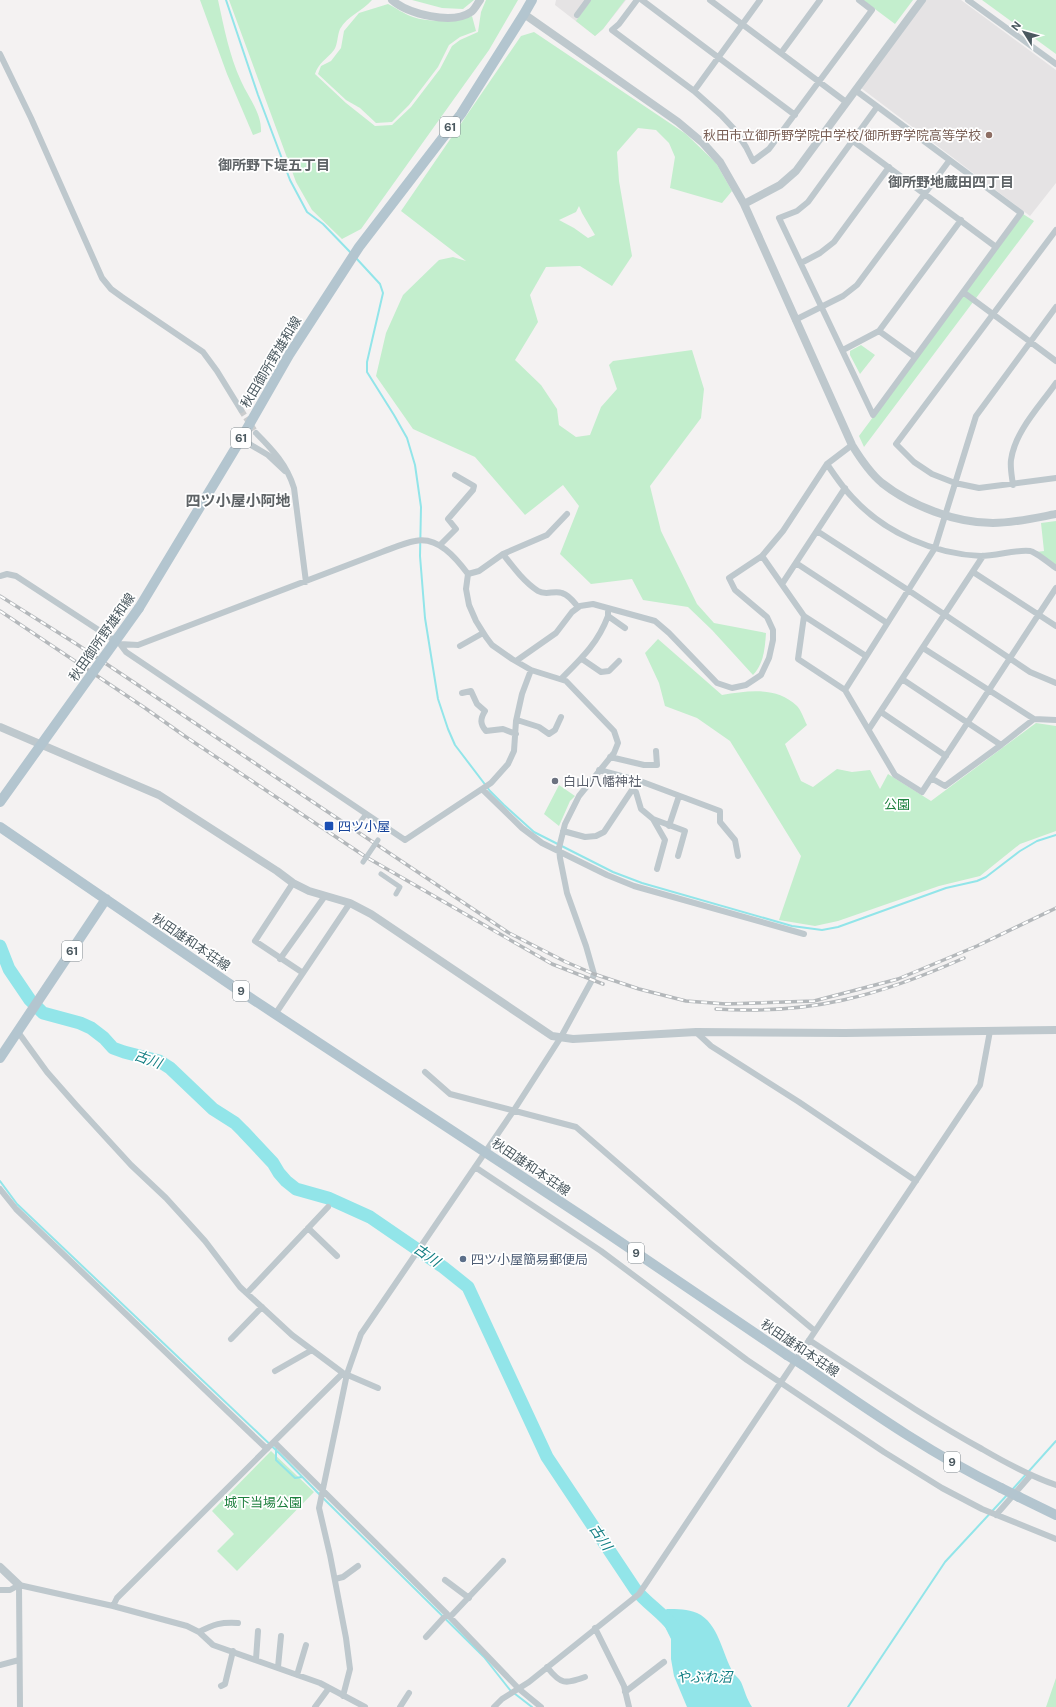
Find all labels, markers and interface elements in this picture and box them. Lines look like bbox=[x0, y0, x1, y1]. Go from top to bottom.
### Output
north arrow bbox=[1004, 12, 1044, 52]
text: N bbox=[1008, 19, 1024, 33]
road number: 61 bbox=[440, 117, 460, 137]
place label: 秋田市立御所野学院中学校/御所野学院高等学校 bbox=[703, 127, 981, 144]
marker: 秋田市立御所野学院中学校/御所野学院高等学校 bbox=[984, 130, 994, 140]
district label: 御所野下堤五丁目 bbox=[218, 156, 330, 174]
district label: 御所野地蔵田四丁目 bbox=[888, 173, 1014, 191]
street label: 秋田御所野雄和線 bbox=[237, 313, 305, 411]
road number: 61 bbox=[231, 428, 251, 448]
district label: 四ツ小屋小阿地 bbox=[185, 491, 291, 511]
street label: 秋田御所野雄和線 bbox=[65, 590, 139, 684]
place label: 白山八幡神社 bbox=[563, 773, 641, 790]
marker: 白山八幡神社 bbox=[550, 776, 560, 786]
park label: 公園 bbox=[884, 796, 910, 813]
place label: 四ツ小屋 bbox=[338, 818, 390, 835]
marker: 四ツ小屋 bbox=[323, 820, 335, 832]
street label: 秋田雄和本荘線 bbox=[149, 910, 233, 974]
road number: 61 bbox=[62, 941, 82, 961]
road number: 9 bbox=[233, 981, 249, 1001]
water label: 古川 bbox=[132, 1046, 166, 1073]
street label: 秋田雄和本荘線 bbox=[489, 1135, 573, 1199]
water label: 古川 bbox=[410, 1240, 445, 1272]
road number: 9 bbox=[628, 1243, 644, 1263]
place label: 四ツ小屋簡易郵便局 bbox=[471, 1251, 588, 1268]
marker: 四ツ小屋簡易郵便局 bbox=[458, 1254, 468, 1264]
street label: 秋田雄和本荘線 bbox=[758, 1316, 842, 1380]
road number: 9 bbox=[944, 1452, 960, 1472]
park label: 城下当場公園 bbox=[224, 1494, 302, 1511]
water label: 古川 bbox=[586, 1520, 617, 1555]
water label: やぶれ沼 bbox=[676, 1668, 734, 1686]

